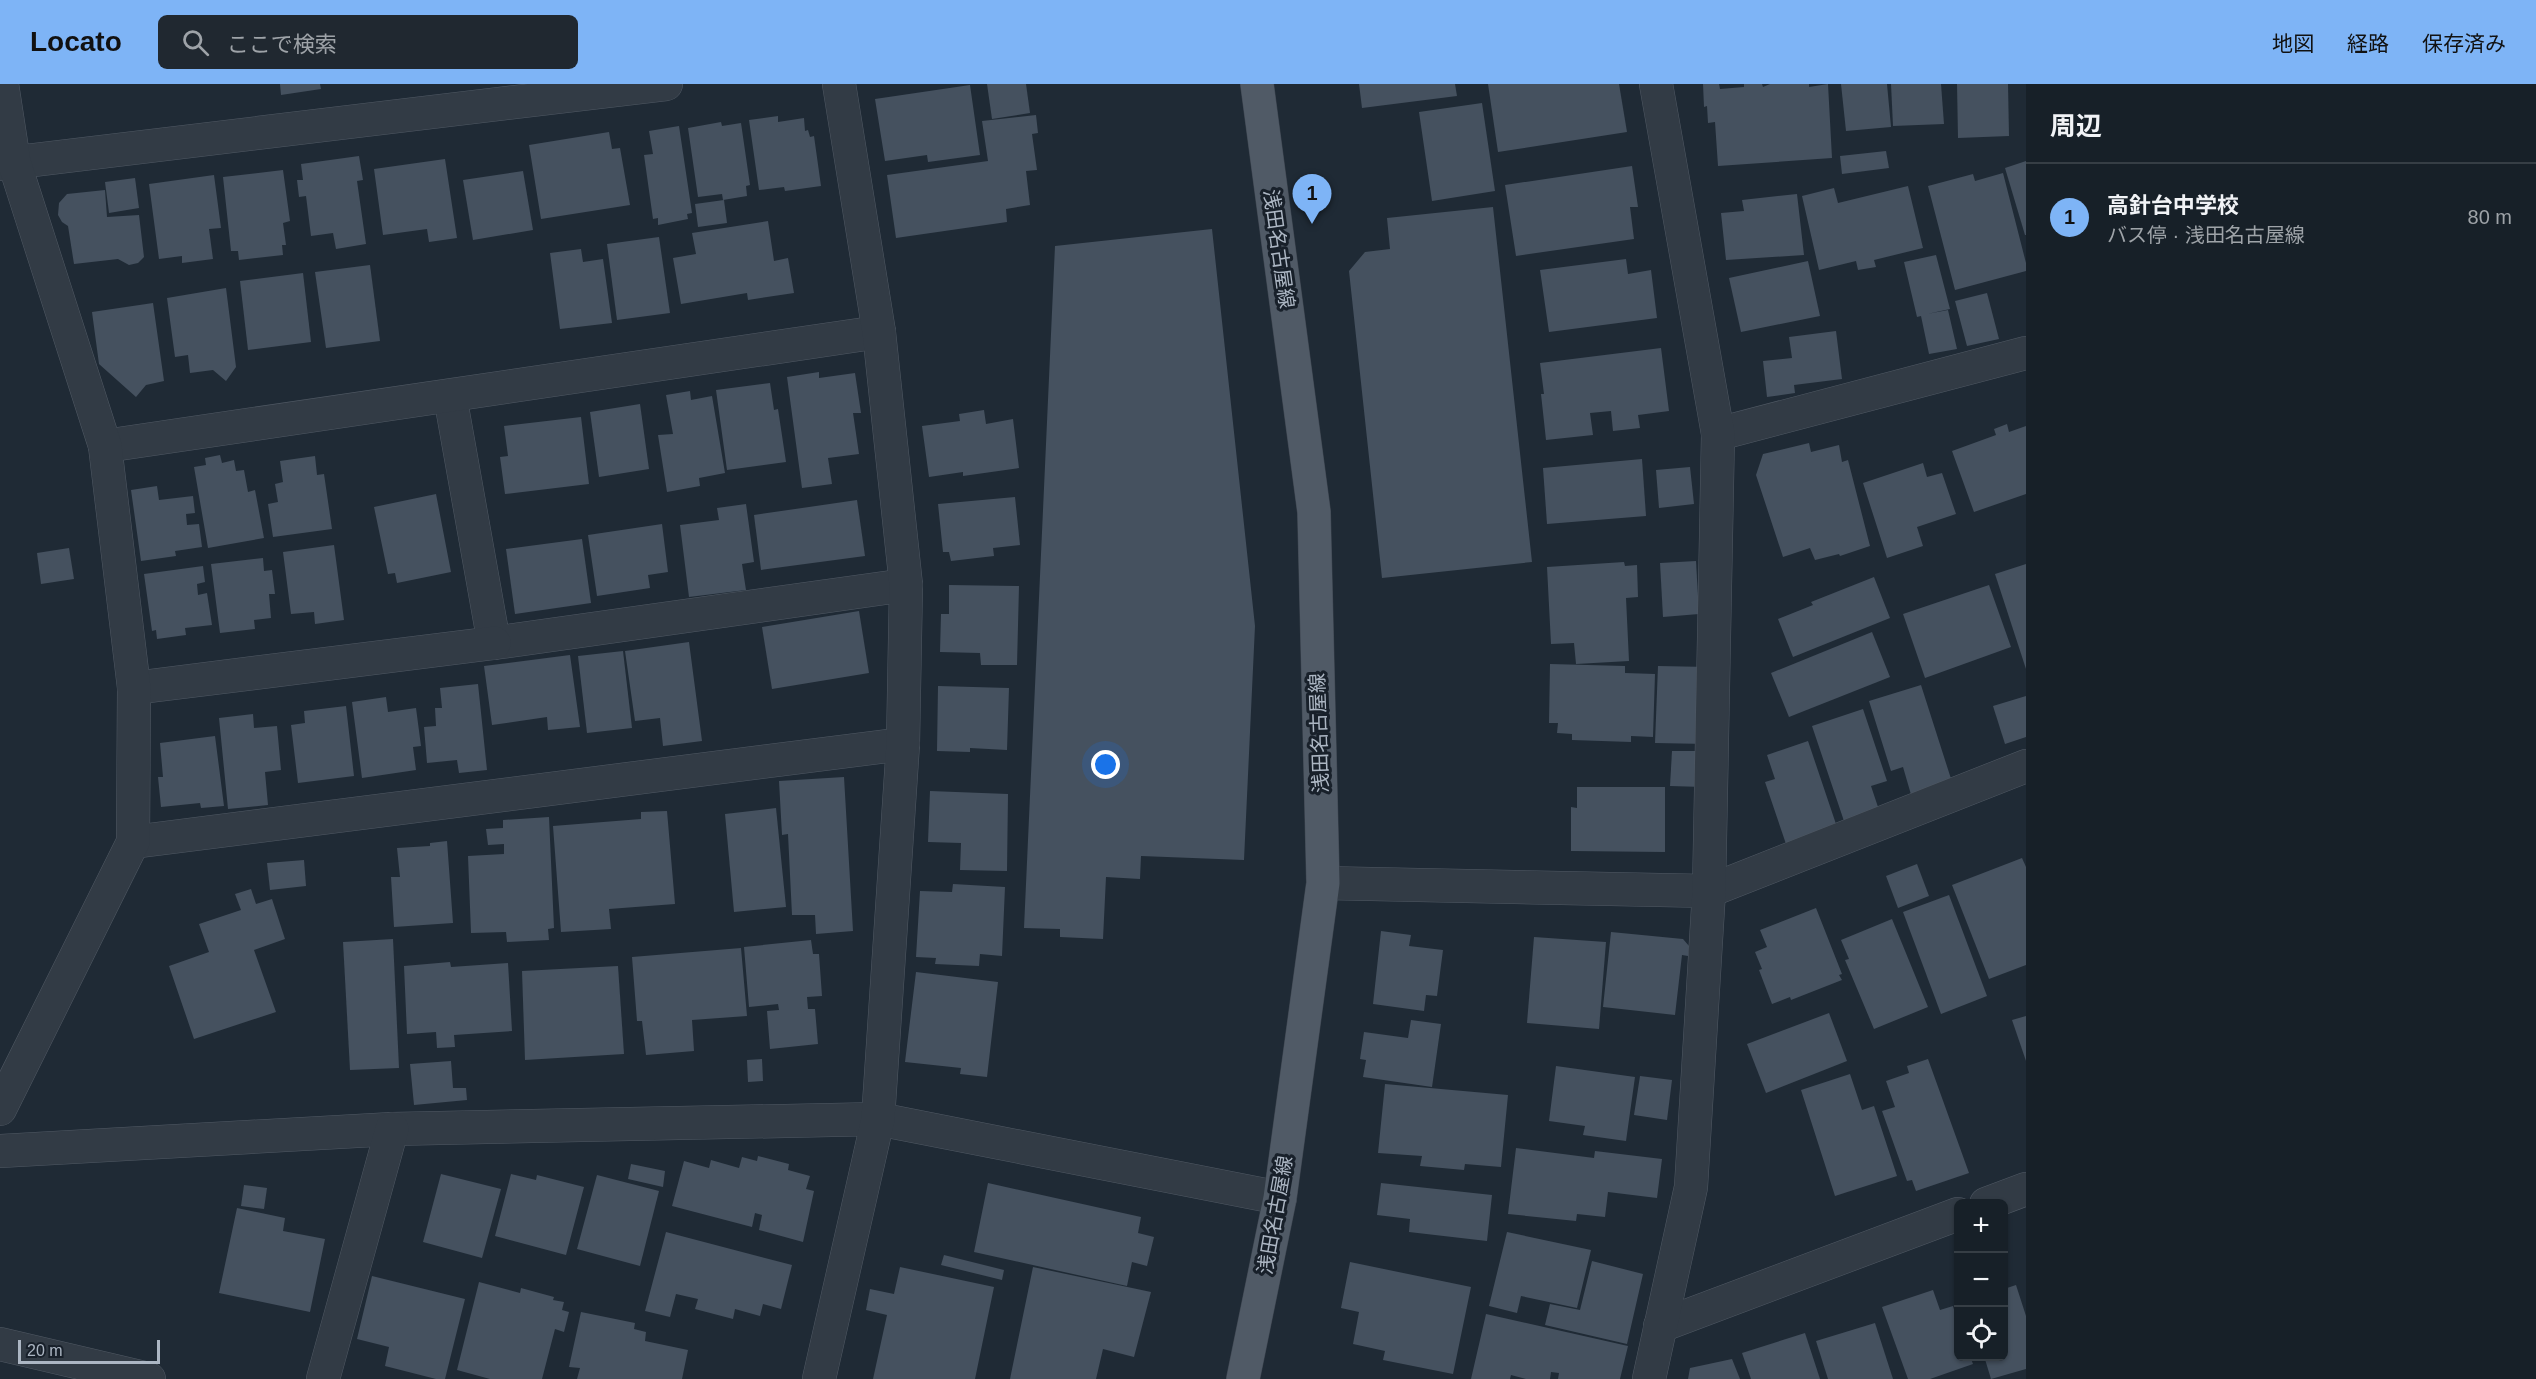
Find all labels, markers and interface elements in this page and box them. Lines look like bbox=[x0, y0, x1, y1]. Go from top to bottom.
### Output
search box bbox=[158, 15, 578, 69]
text: Locato bbox=[30, 26, 122, 57]
icon: search bbox=[179, 26, 212, 59]
text: ここで検索 bbox=[227, 32, 337, 57]
text: 地図 bbox=[2272, 32, 2314, 55]
text: 経路 bbox=[2347, 32, 2389, 55]
text: 保存済み bbox=[2422, 32, 2506, 55]
text: 周辺 bbox=[2050, 111, 2102, 141]
pin: 1 bbox=[1292, 174, 1332, 224]
street label: 浅田名古屋線 bbox=[1260, 188, 1298, 310]
text: 高針台中学校 bbox=[2107, 193, 2239, 218]
text: 1 bbox=[2064, 206, 2075, 228]
text: 80 m bbox=[2468, 206, 2512, 228]
text: バス停 · 浅田名古屋線 bbox=[2107, 224, 2305, 246]
street label: 浅田名古屋線 bbox=[1306, 673, 1332, 793]
your location bbox=[1091, 750, 1120, 779]
street label: 浅田名古屋線 bbox=[1254, 1154, 1296, 1276]
map controls bbox=[1954, 1199, 2008, 1361]
button: + bbox=[1954, 1199, 2008, 1253]
button: − bbox=[1954, 1253, 2008, 1307]
button: locate bbox=[1954, 1307, 2008, 1361]
scale bar bbox=[18, 1337, 160, 1364]
text: 20 m bbox=[27, 1342, 63, 1359]

